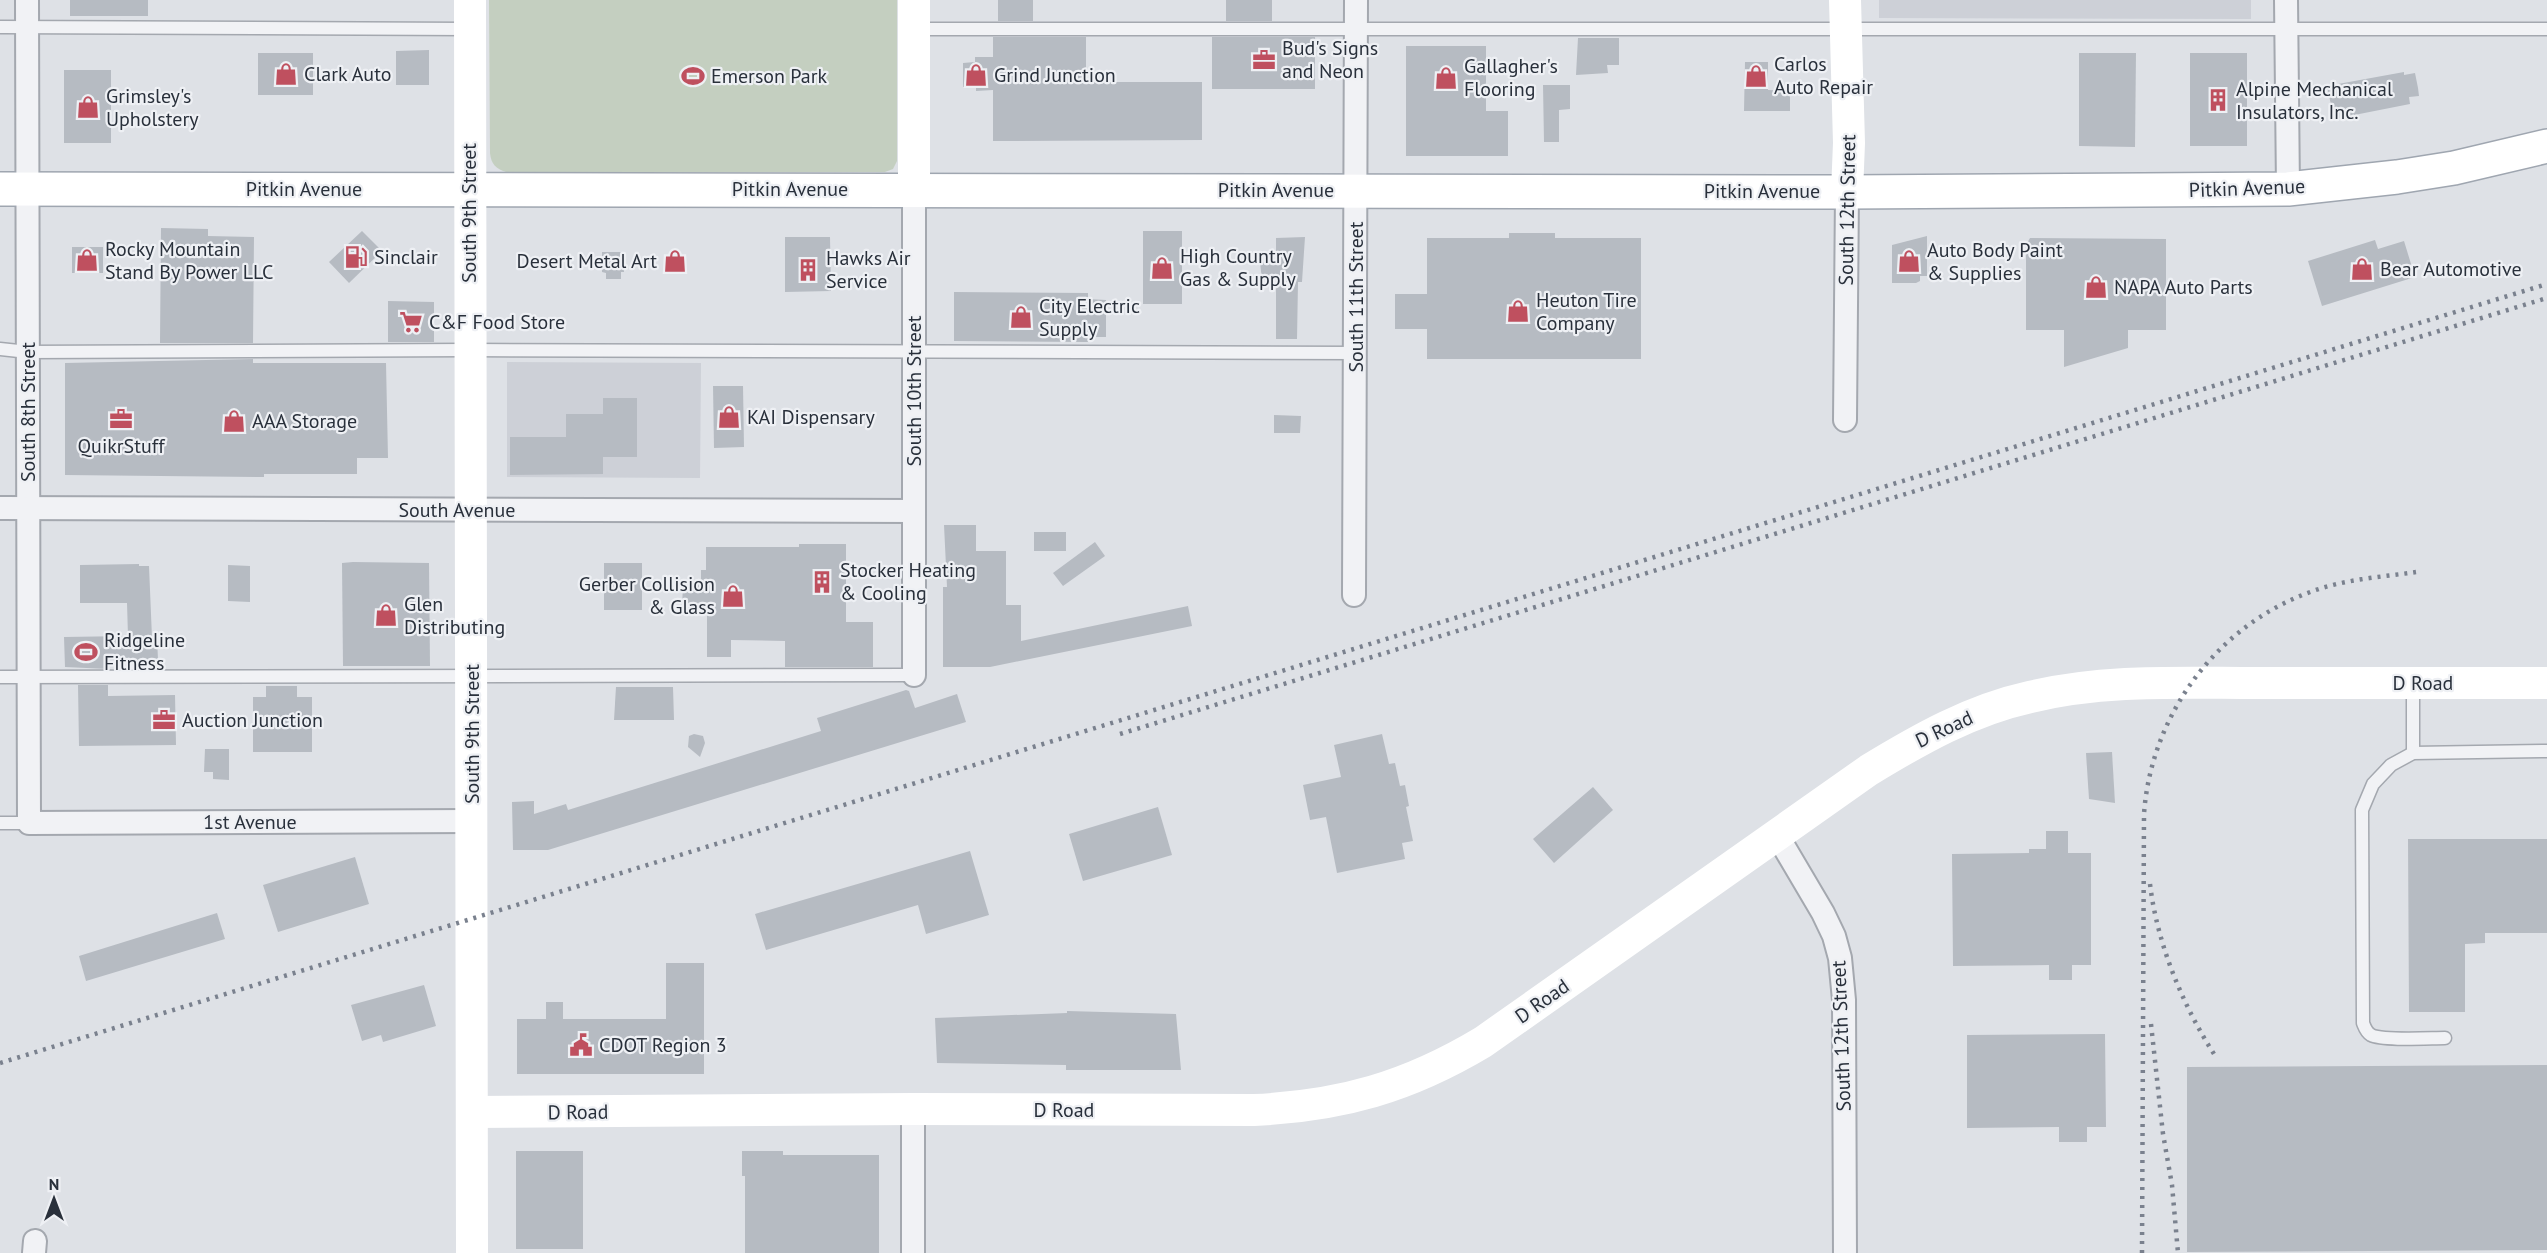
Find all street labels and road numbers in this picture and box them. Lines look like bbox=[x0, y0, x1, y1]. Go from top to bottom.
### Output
street label: South 12th Street bbox=[1833, 134, 1861, 286]
street label: South 9th Street bbox=[456, 143, 482, 283]
street label: Pitkin Avenue bbox=[2188, 173, 2306, 203]
street label: Pitkin Avenue bbox=[246, 176, 362, 202]
street label: Pitkin Avenue bbox=[732, 176, 848, 202]
street label: Pitkin Avenue bbox=[1218, 177, 1334, 203]
street label: Pitkin Avenue bbox=[1704, 178, 1820, 204]
street label: South 11th Street bbox=[1343, 221, 1369, 373]
street label: South 10th Street bbox=[901, 315, 927, 467]
street label: South 8th Street bbox=[15, 342, 41, 482]
street label: South Avenue bbox=[399, 497, 516, 523]
street label: South 9th Street bbox=[459, 664, 485, 804]
street label: D Road bbox=[2393, 670, 2453, 696]
street label: D Road bbox=[1911, 704, 1977, 754]
street label: 1st Avenue bbox=[203, 809, 297, 835]
street label: South 12th Street bbox=[1825, 960, 1857, 1112]
street label: D Road bbox=[1510, 973, 1574, 1029]
street label: D Road bbox=[1034, 1097, 1094, 1123]
street label: D Road bbox=[547, 1098, 609, 1126]

